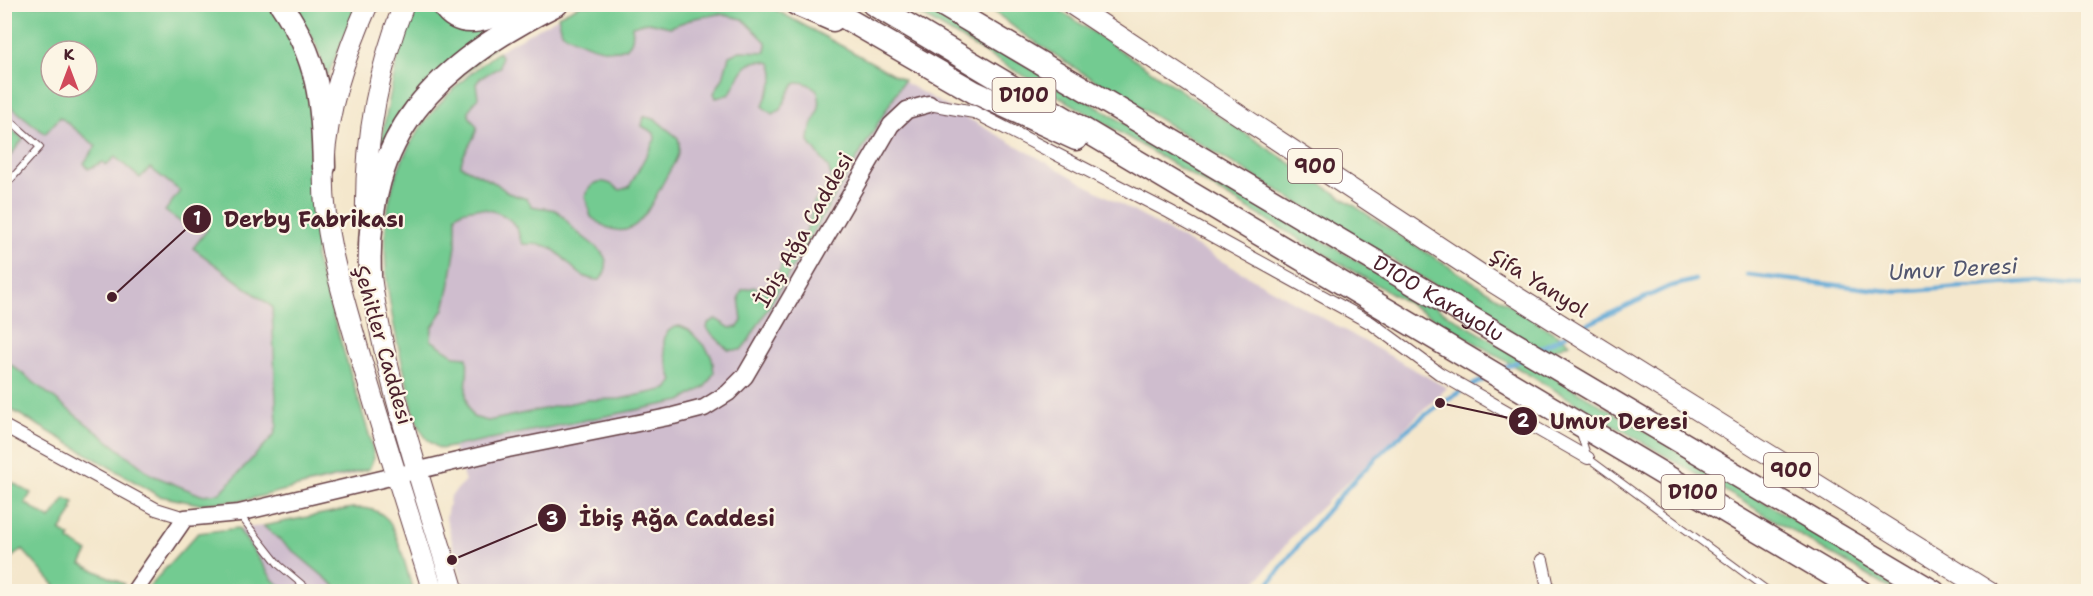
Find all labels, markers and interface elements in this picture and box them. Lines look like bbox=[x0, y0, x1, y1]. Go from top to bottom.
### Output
north arrow bbox=[39, 39, 99, 99]
text: K bbox=[64, 44, 75, 65]
road number: D100 bbox=[992, 78, 1056, 112]
street label: İbiş Ağa Caddesi bbox=[748, 147, 860, 313]
road number: 900 bbox=[1288, 149, 1342, 183]
callout: Derby Fabrikası bbox=[182, 199, 417, 239]
text: Derby Fabrikası bbox=[224, 205, 404, 234]
text: 1 bbox=[193, 207, 201, 231]
street label: Şifa Yanyol bbox=[1484, 242, 1594, 325]
street label: D100 Karayolu bbox=[1368, 249, 1509, 348]
water label: Umur Deresi bbox=[1888, 251, 2019, 287]
street label: Şehitler Caddesi bbox=[347, 262, 419, 428]
callout: Umur Deresi bbox=[1508, 401, 1700, 441]
text: Umur Deresi bbox=[1550, 407, 1688, 436]
text: 2 bbox=[1517, 409, 1530, 433]
road number: 900 bbox=[1764, 453, 1818, 487]
road number: D100 bbox=[1662, 475, 1724, 509]
callout: İbiş Ağa Caddesi bbox=[537, 498, 787, 538]
text: İbiş Ağa Caddesi bbox=[579, 503, 775, 533]
text: 3 bbox=[546, 507, 558, 531]

